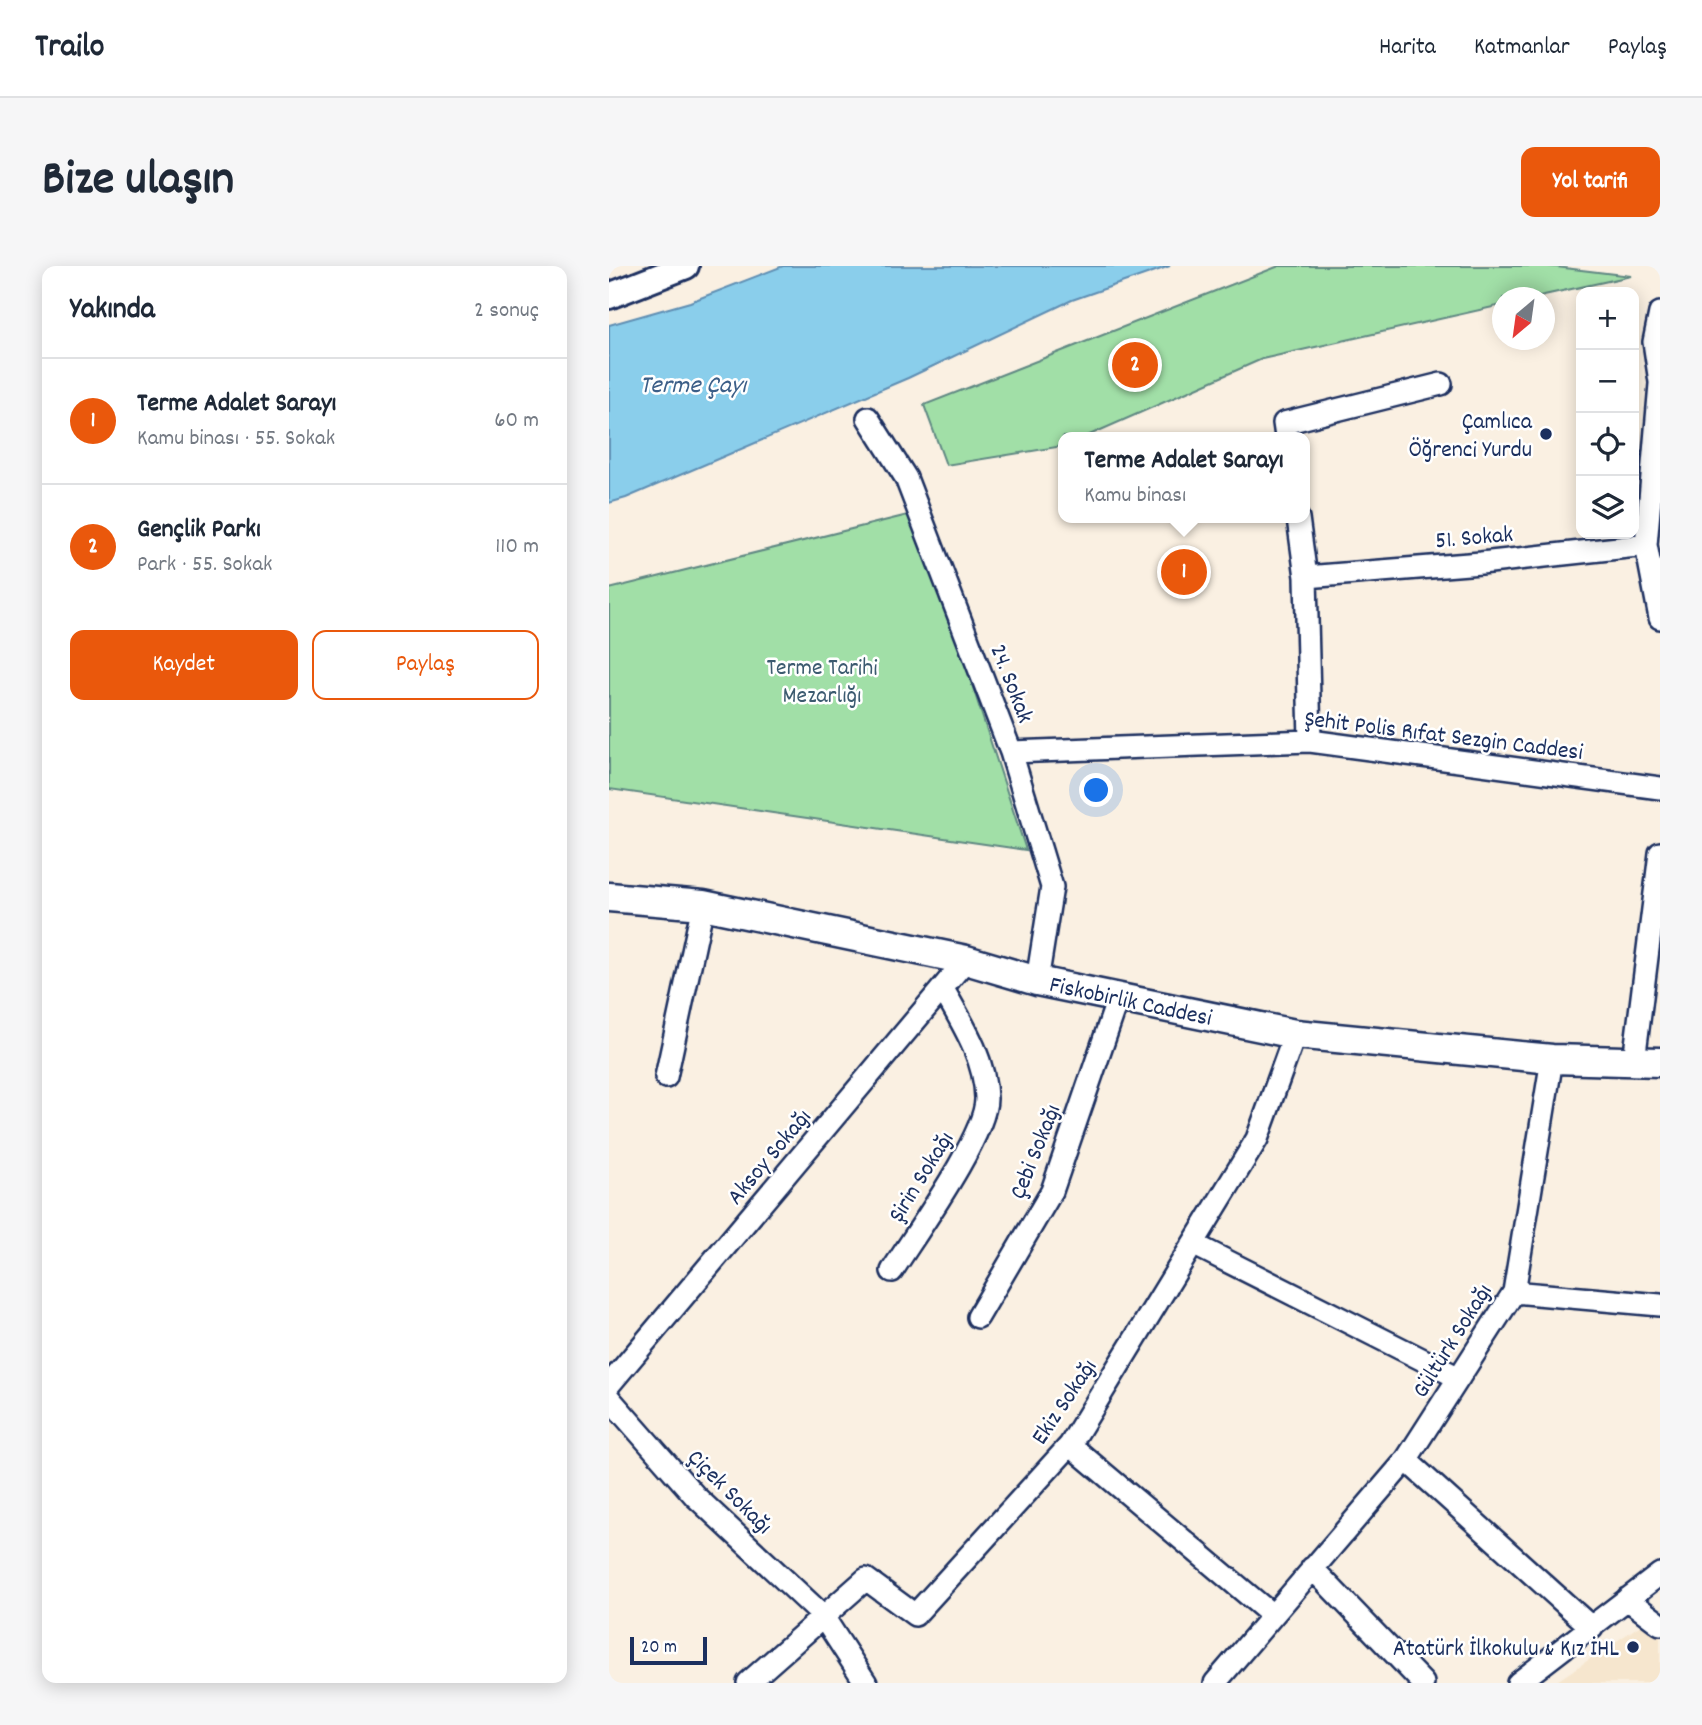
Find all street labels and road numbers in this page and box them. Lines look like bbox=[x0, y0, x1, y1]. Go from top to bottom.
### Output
street label: 51. Sokak bbox=[1434, 519, 1515, 559]
street label: 24. Sokak bbox=[980, 640, 1041, 729]
street label: Şehit Polis Rıfat Sezgin Caddesi bbox=[1303, 703, 1585, 771]
street label: Fiskobirlik Caddesi bbox=[1046, 969, 1215, 1037]
street label: Çebi Sokağı bbox=[1002, 1100, 1071, 1205]
street label: Aksoy Sokağı bbox=[720, 1102, 821, 1213]
street label: Şirin Sokağı bbox=[881, 1126, 964, 1230]
street label: Gültürk Sokağı bbox=[1405, 1278, 1502, 1405]
street label: Ekiz Sokağı bbox=[1024, 1353, 1107, 1452]
street label: Çiçek Sokağı bbox=[679, 1443, 779, 1543]

